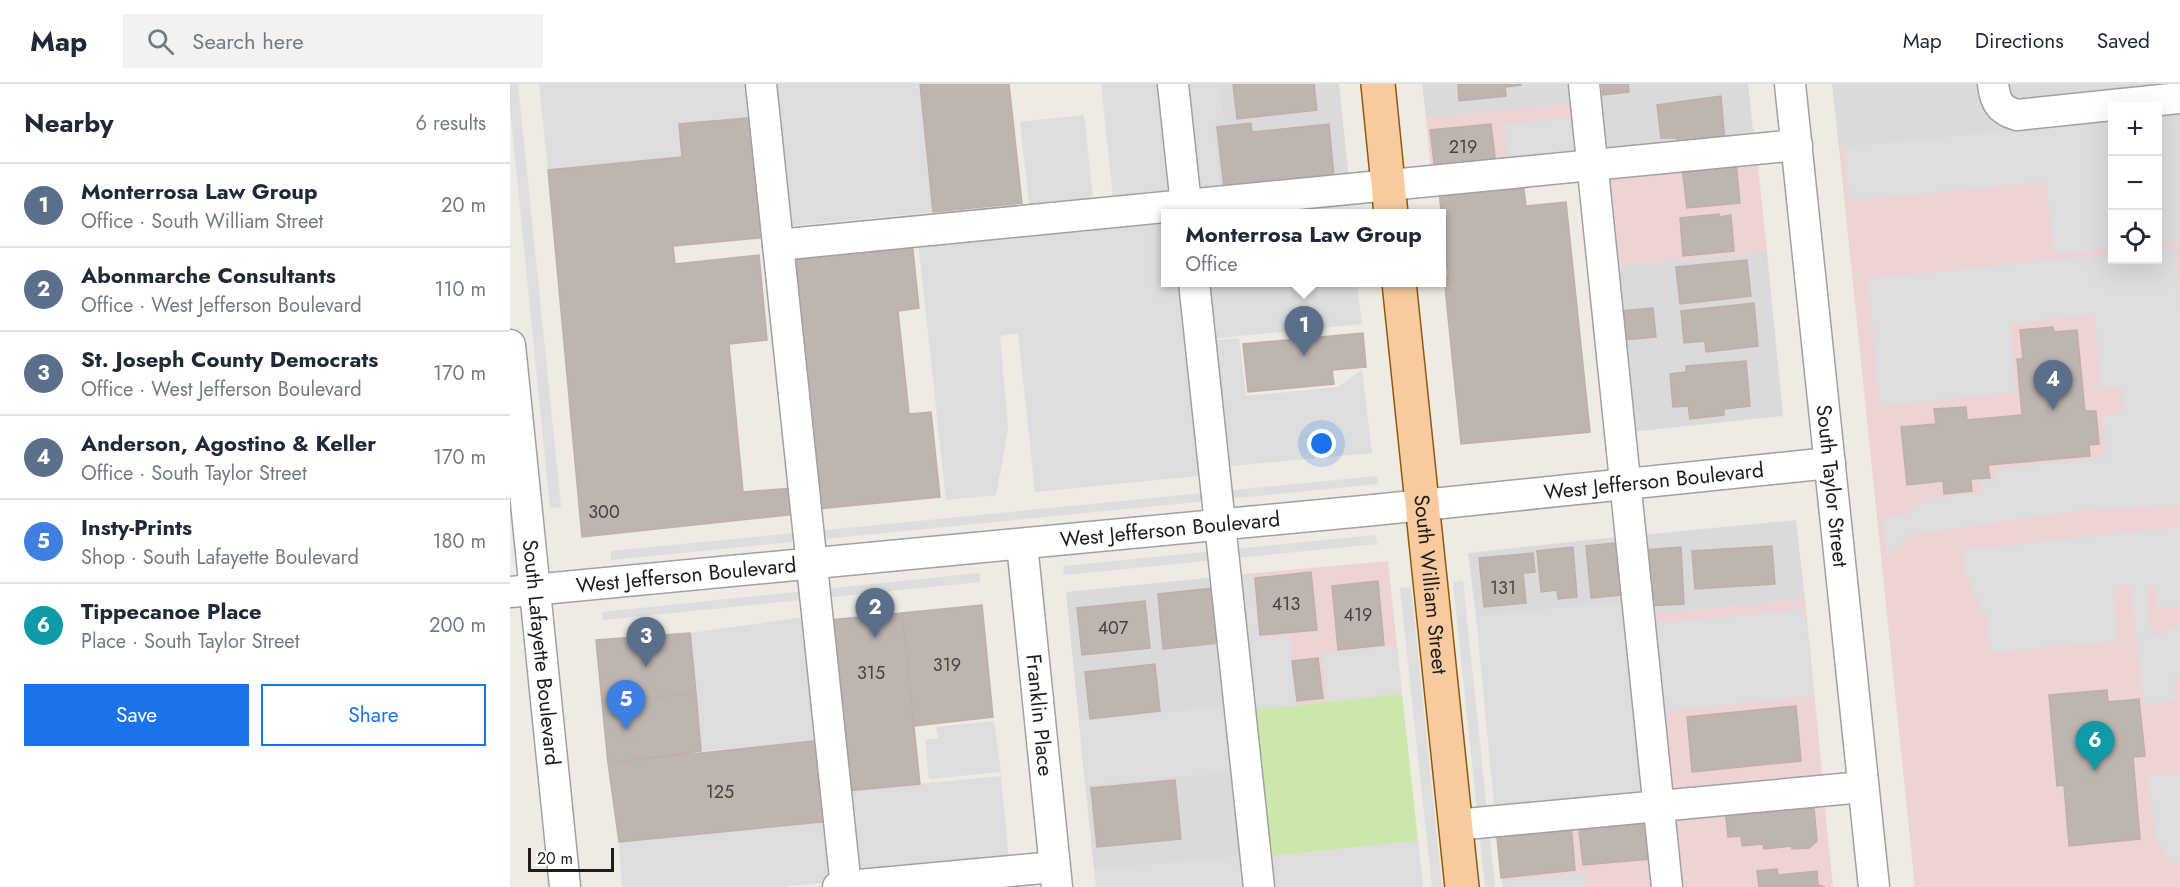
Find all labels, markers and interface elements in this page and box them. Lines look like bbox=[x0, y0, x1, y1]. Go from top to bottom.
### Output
search box bbox=[123, 14, 543, 68]
text: Map bbox=[30, 21, 87, 62]
icon: search bbox=[144, 25, 177, 58]
text: Search here bbox=[192, 25, 304, 57]
text: Map bbox=[1903, 26, 1942, 56]
text: Directions bbox=[1975, 26, 2064, 56]
text: Saved bbox=[2097, 26, 2150, 56]
map controls bbox=[2108, 102, 2162, 264]
button: + bbox=[2108, 102, 2162, 156]
text: Nearby bbox=[24, 104, 113, 142]
text: 6 results bbox=[416, 109, 486, 138]
house number: 219 bbox=[1449, 134, 1477, 160]
button: − bbox=[2108, 156, 2162, 210]
text: Monterrosa Law Group bbox=[81, 175, 318, 207]
text: 1 bbox=[38, 191, 49, 220]
text: 20 m bbox=[441, 191, 486, 220]
text: Office · South William Street bbox=[81, 207, 323, 236]
popup bbox=[1161, 209, 1446, 287]
button: locate bbox=[2108, 210, 2162, 264]
text: Monterrosa Law Group bbox=[1185, 218, 1422, 250]
text: Office bbox=[1185, 250, 1238, 279]
text: Abonmarche Consultants bbox=[81, 259, 336, 291]
text: 2 bbox=[37, 275, 50, 304]
text: 110 m bbox=[434, 275, 486, 304]
text: Office · West Jefferson Boulevard bbox=[81, 291, 362, 320]
pin: 1 bbox=[1284, 306, 1324, 356]
text: St. Joseph County Democrats bbox=[81, 343, 378, 375]
text: 3 bbox=[37, 359, 50, 388]
text: 170 m bbox=[433, 359, 486, 388]
pin: 4 bbox=[2034, 360, 2072, 410]
text: Office · West Jefferson Boulevard bbox=[81, 375, 362, 404]
street label: South Taylor Street bbox=[1809, 403, 1855, 569]
text: Anderson, Agostino & Keller bbox=[81, 427, 376, 459]
your location bbox=[1307, 429, 1336, 458]
text: 4 bbox=[37, 443, 50, 472]
text: 170 m bbox=[433, 443, 486, 472]
street label: West Jefferson Boulevard bbox=[1542, 455, 1765, 507]
text: Office · South Taylor Street bbox=[81, 459, 307, 488]
street label: South William Street bbox=[1406, 493, 1455, 676]
house number: 300 bbox=[588, 499, 620, 525]
street label: West Jefferson Boulevard bbox=[1059, 504, 1282, 555]
text: Insty-Prints bbox=[81, 511, 192, 543]
text: 5 bbox=[37, 527, 50, 556]
text: 180 m bbox=[432, 527, 486, 556]
street label: South Lafayette Boulevard bbox=[515, 538, 568, 767]
text: Shop · South Lafayette Boulevard bbox=[81, 543, 359, 572]
street label: West Jefferson Boulevard bbox=[575, 550, 798, 601]
house number: 131 bbox=[1490, 575, 1516, 601]
pin: 2 bbox=[856, 588, 895, 638]
house number: 413 bbox=[1272, 591, 1300, 617]
text: Tippecanoe Place bbox=[81, 595, 262, 627]
house number: 419 bbox=[1344, 602, 1372, 628]
text: 6 bbox=[37, 611, 50, 640]
text: 200 m bbox=[429, 611, 486, 640]
house number: 407 bbox=[1098, 615, 1129, 641]
pin: 3 bbox=[626, 618, 666, 667]
text: Place · South Taylor Street bbox=[81, 627, 299, 656]
house number: 319 bbox=[933, 652, 961, 678]
street label: Franklin Place bbox=[1018, 653, 1061, 778]
house number: 315 bbox=[857, 660, 885, 686]
pin: 5 bbox=[606, 680, 646, 730]
button: Save bbox=[24, 684, 249, 746]
button: Share bbox=[261, 684, 486, 746]
pin: 6 bbox=[2076, 722, 2114, 771]
house number: 125 bbox=[706, 779, 734, 805]
scale bar bbox=[528, 845, 614, 872]
text: 20 m bbox=[537, 847, 573, 870]

